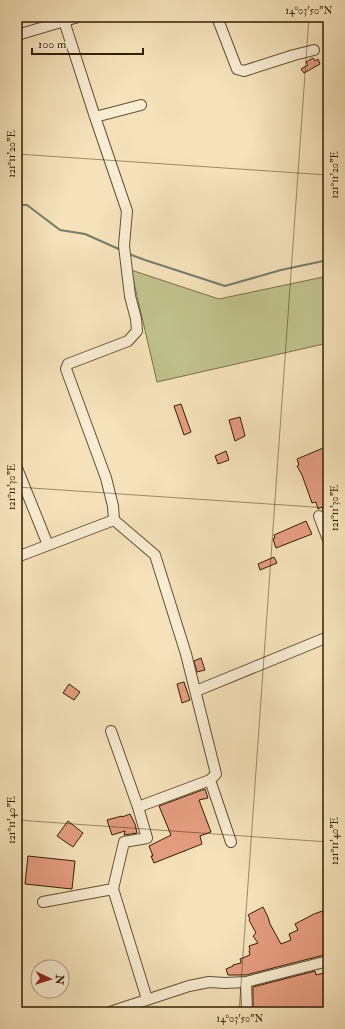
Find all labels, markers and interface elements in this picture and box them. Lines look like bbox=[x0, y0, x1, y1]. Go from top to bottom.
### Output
text: 14°03'50"N bbox=[286, 5, 332, 17]
scale bar bbox=[32, 30, 143, 56]
text: 100 m bbox=[38, 37, 67, 52]
text: 121°11'20"E bbox=[6, 130, 18, 178]
text: 121°11'20"E bbox=[329, 151, 341, 199]
text: 121°11'30"E bbox=[6, 464, 18, 510]
text: 121°11'30"E bbox=[329, 485, 341, 531]
text: 121°11'40"E bbox=[6, 796, 18, 844]
text: 121°11'40"E bbox=[329, 817, 341, 865]
north arrow bbox=[30, 959, 70, 999]
text: N bbox=[53, 973, 66, 986]
text: 14°03'50"N bbox=[217, 1013, 263, 1025]

